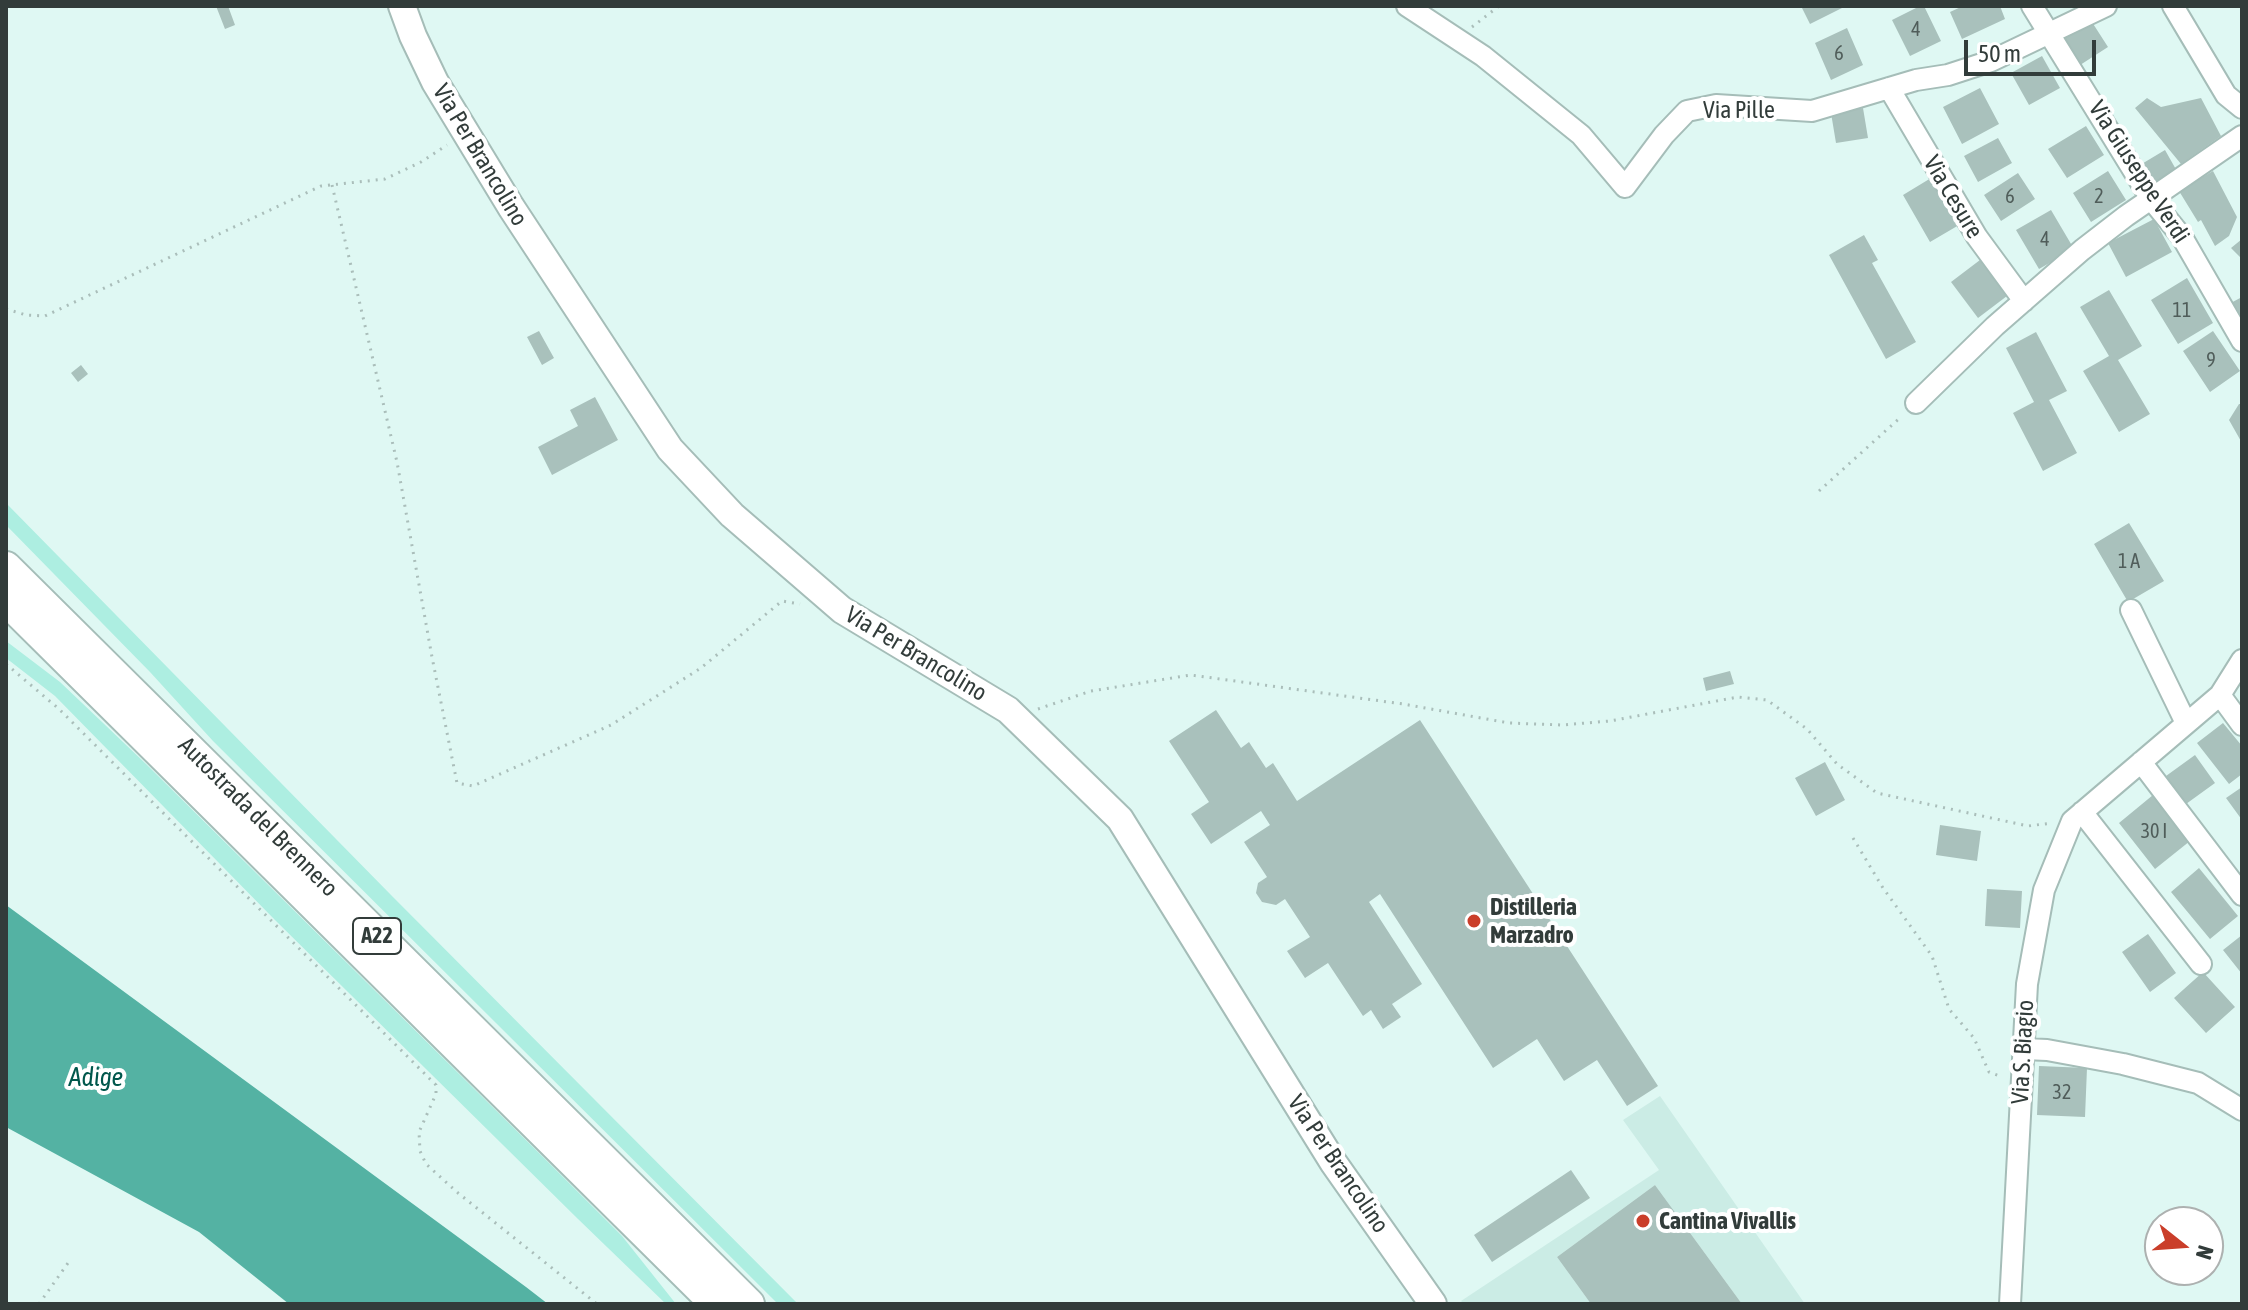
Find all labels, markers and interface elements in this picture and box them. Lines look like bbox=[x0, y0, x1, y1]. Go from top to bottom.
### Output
house number: 4 bbox=[1911, 18, 1921, 42]
scale bar bbox=[1968, 24, 2100, 74]
text: 50 m bbox=[1978, 40, 2021, 67]
house number: 6 bbox=[1834, 42, 1844, 66]
street label: Via Per Brancolino bbox=[426, 79, 534, 231]
street label: Via Giuseppe Verdi bbox=[2082, 95, 2196, 249]
street label: Via Pille bbox=[1703, 96, 1775, 124]
street label: Via Cesure bbox=[1917, 150, 1989, 244]
house number: 6 bbox=[2005, 185, 2015, 209]
house number: 2 bbox=[2094, 185, 2104, 209]
house number: 4 bbox=[2040, 228, 2050, 252]
house number: 11 bbox=[2173, 299, 2191, 323]
house number: 9 bbox=[2206, 349, 2216, 373]
house number: 1 A bbox=[2118, 550, 2140, 574]
street label: Via Per Brancolino bbox=[840, 600, 992, 708]
street label: Autostrada del Brennero bbox=[172, 731, 344, 903]
house number: 30 I bbox=[2141, 820, 2167, 844]
place label: Distilleria Marzadro bbox=[1490, 893, 1577, 949]
marker: Distilleria Marzadro bbox=[1465, 912, 1483, 930]
road number: A22 bbox=[353, 918, 401, 954]
street label: Via S. Biagio bbox=[2006, 999, 2040, 1105]
water label: Adige bbox=[69, 1062, 123, 1094]
house number: 32 bbox=[2053, 1081, 2071, 1105]
street label: Via Per Brancolino bbox=[1281, 1090, 1395, 1238]
north arrow bbox=[2144, 1206, 2224, 1286]
place label: Cantina Vivallis bbox=[1659, 1207, 1796, 1235]
marker: Cantina Vivallis bbox=[1634, 1212, 1652, 1230]
text: N bbox=[2191, 1242, 2219, 1262]

